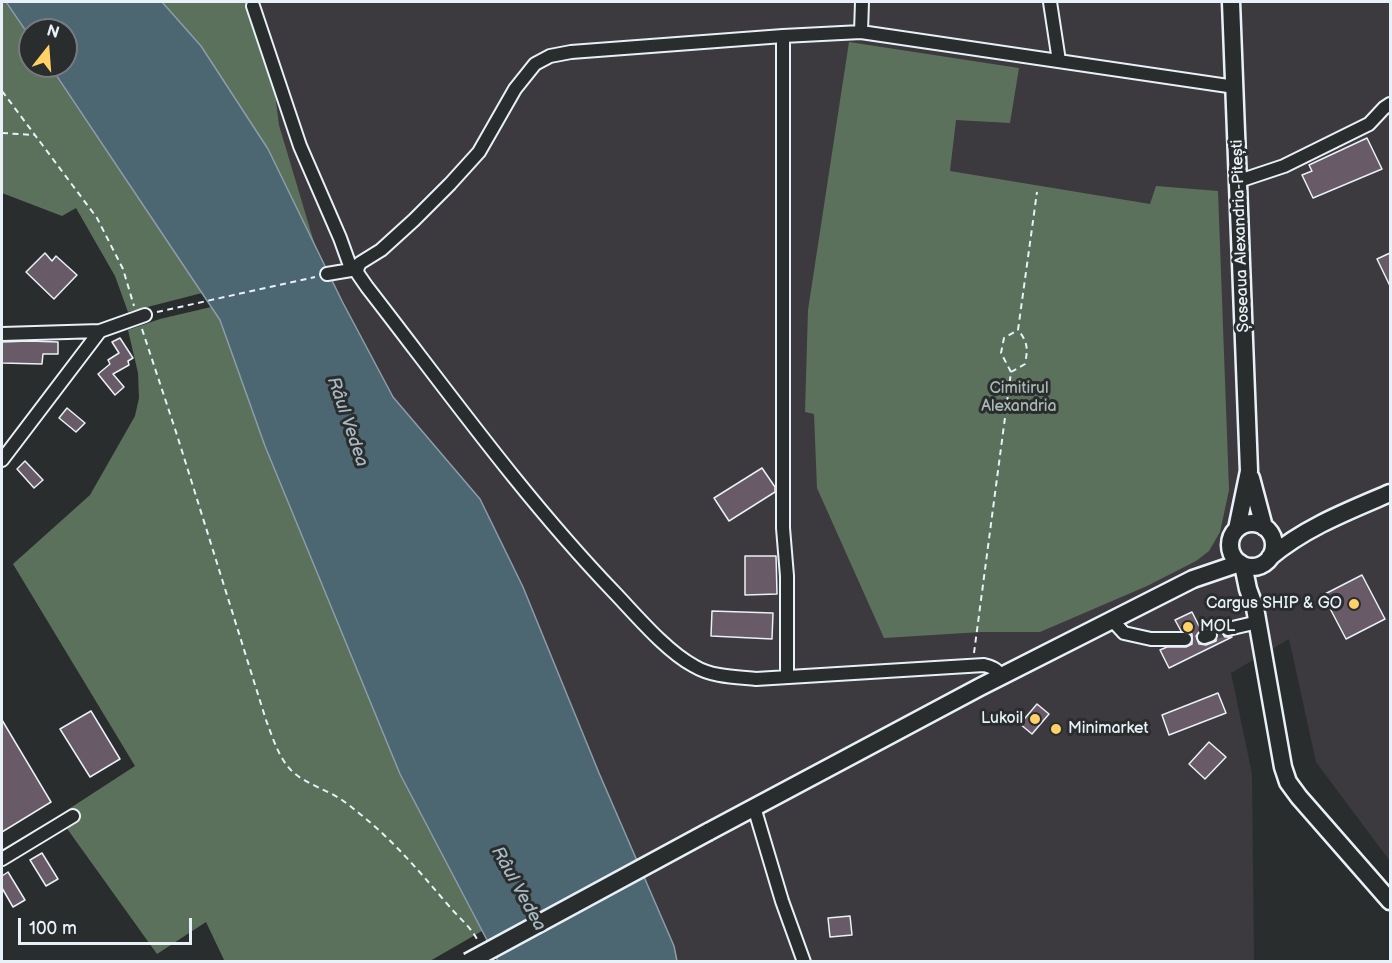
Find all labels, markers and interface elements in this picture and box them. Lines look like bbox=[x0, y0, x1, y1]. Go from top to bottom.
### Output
north arrow bbox=[18, 18, 78, 78]
text: N bbox=[44, 21, 61, 43]
street label: Șoseaua Alexandria-Pitești bbox=[1228, 139, 1254, 333]
water label: Râul Vedea bbox=[322, 374, 372, 470]
park label: Cimitirul Alexandria bbox=[981, 379, 1057, 417]
place label: Cargus SHIP & GO bbox=[1206, 594, 1342, 614]
marker: Cargus SHIP & GO bbox=[1347, 597, 1361, 611]
place label: MOL bbox=[1200, 617, 1235, 637]
marker: MOL bbox=[1181, 620, 1195, 634]
place label: Lukoil bbox=[981, 709, 1023, 729]
marker: Lukoil bbox=[1028, 712, 1042, 726]
place label: Minimarket bbox=[1068, 719, 1148, 739]
marker: Minimarket bbox=[1049, 722, 1063, 736]
water label: Râul Vedea bbox=[486, 843, 550, 935]
scale bar bbox=[21, 906, 195, 944]
text: 100 m bbox=[29, 918, 77, 939]

